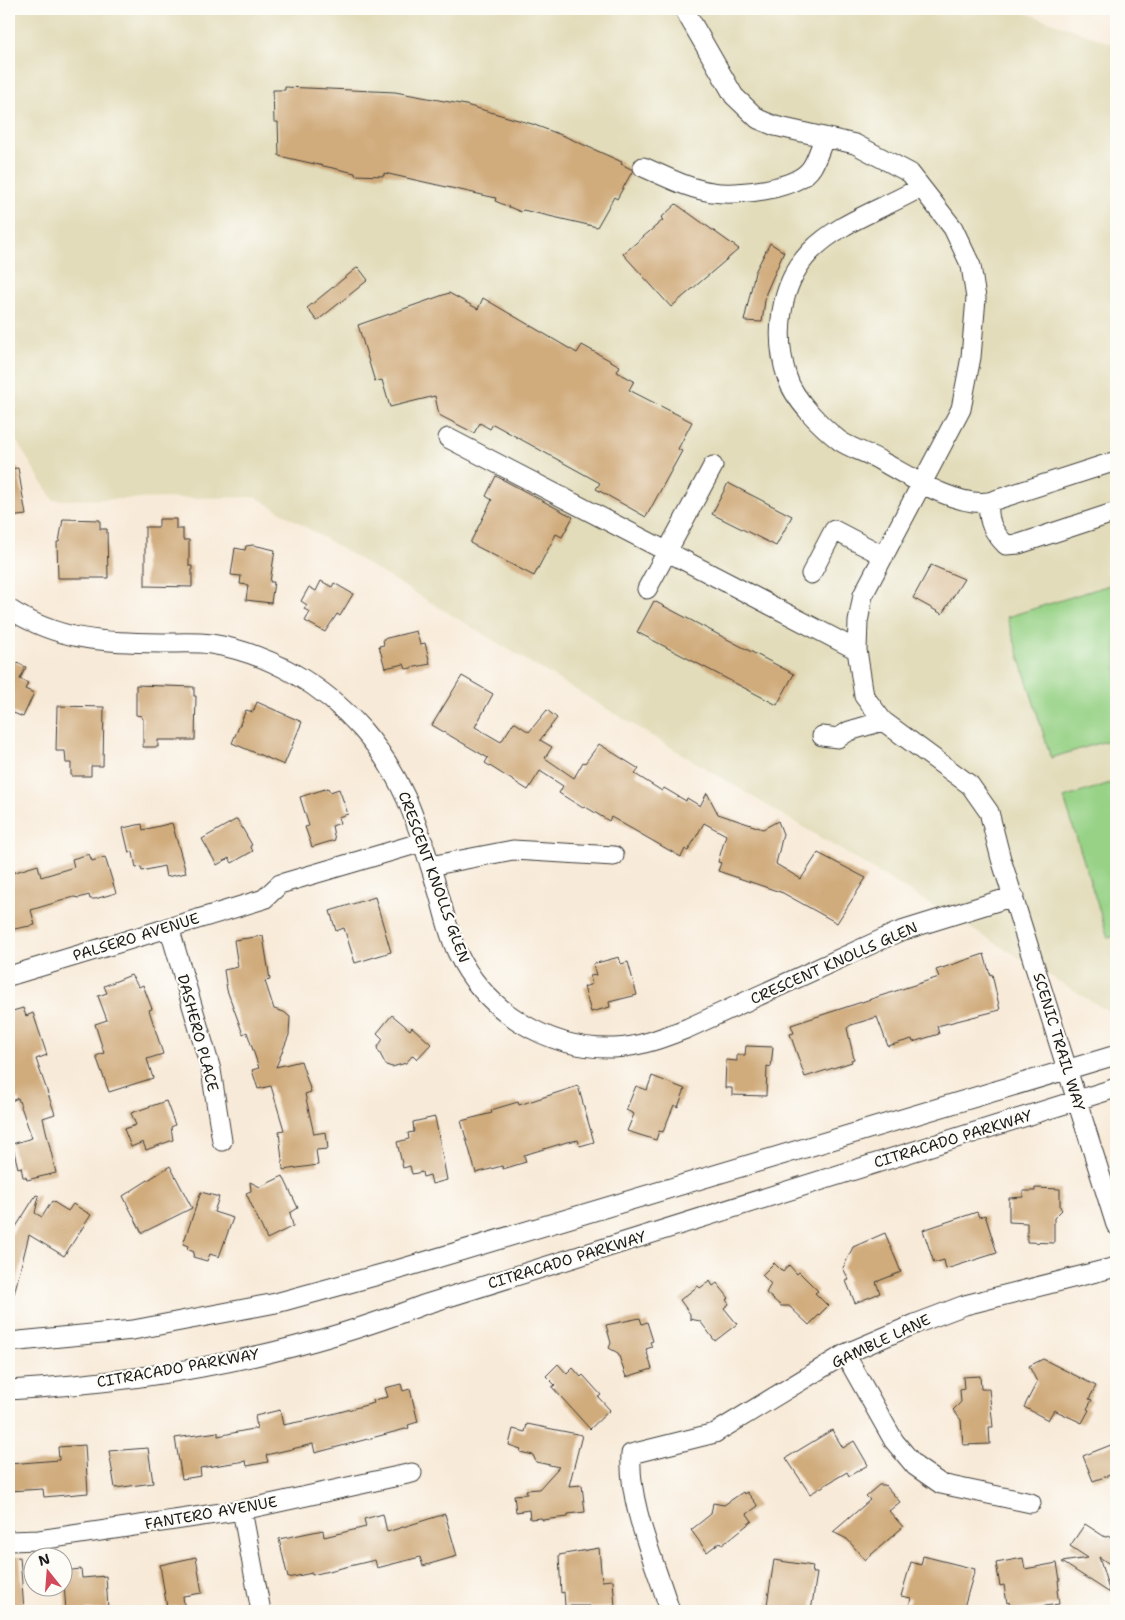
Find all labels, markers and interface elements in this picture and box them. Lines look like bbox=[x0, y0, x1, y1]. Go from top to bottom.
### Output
street label: CRESCENT KNOLLS GLEN bbox=[394, 789, 474, 965]
street label: PALSERO AVENUE bbox=[70, 908, 202, 966]
street label: CRESCENT KNOLLS GLEN bbox=[747, 917, 921, 1009]
street label: SCENIC TRAIL WAY bbox=[1028, 970, 1090, 1114]
street label: DASHERO PLACE bbox=[173, 972, 223, 1094]
street label: CITRACADO PARKWAY bbox=[871, 1105, 1035, 1173]
street label: CITRACADO PARKWAY bbox=[485, 1226, 649, 1294]
street label: GAMBLE LANE bbox=[828, 1309, 934, 1373]
street label: CITRACADO PARKWAY bbox=[95, 1344, 261, 1392]
street label: FANTERO AVENUE bbox=[143, 1492, 279, 1534]
north arrow bbox=[22, 1548, 72, 1598]
text: N bbox=[36, 1549, 52, 1570]

